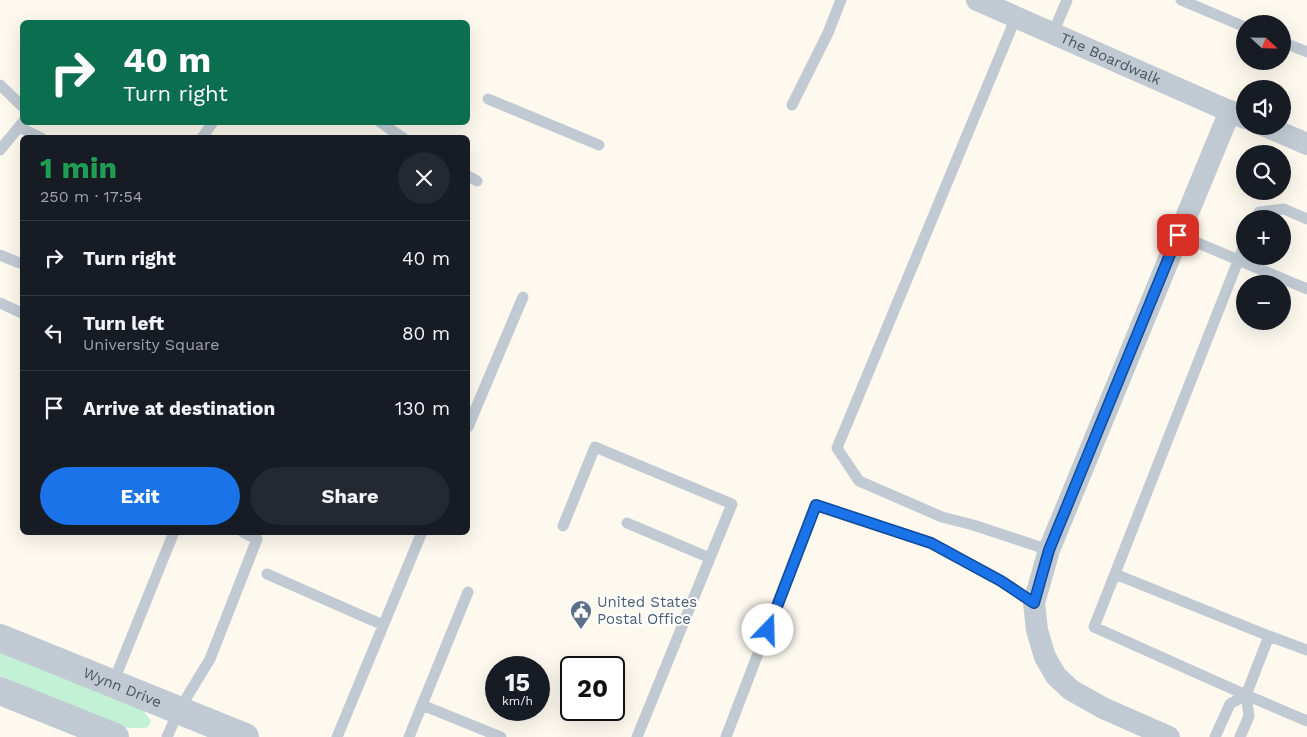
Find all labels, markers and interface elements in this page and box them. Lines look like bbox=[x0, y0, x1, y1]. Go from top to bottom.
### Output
north arrow bbox=[1236, 15, 1291, 70]
map controls bbox=[1236, 15, 1291, 330]
street label: The Boardwalk bbox=[1057, 29, 1164, 89]
text: 40 m bbox=[123, 39, 211, 81]
icon: right bbox=[40, 40, 105, 105]
button: sound bbox=[1236, 80, 1291, 135]
text: Turn right bbox=[123, 81, 228, 106]
button: search bbox=[1236, 145, 1291, 200]
text: 1 min bbox=[40, 150, 117, 185]
button: close bbox=[398, 152, 450, 204]
text: 250 m · 17:54 bbox=[40, 187, 143, 206]
button: + bbox=[1236, 210, 1291, 265]
pin bbox=[1157, 214, 1199, 256]
icon: arrive bbox=[1164, 221, 1192, 249]
icon: right bbox=[40, 244, 68, 272]
text: Turn right bbox=[83, 247, 176, 270]
text: 40 m bbox=[402, 247, 450, 270]
button: − bbox=[1236, 275, 1291, 330]
text: Turn left bbox=[83, 312, 164, 335]
icon: left bbox=[40, 319, 68, 347]
text: 80 m bbox=[402, 322, 450, 345]
text: University Square bbox=[83, 335, 220, 354]
icon: arrive bbox=[40, 394, 68, 422]
text: Arrive at destination bbox=[83, 397, 275, 420]
text: 130 m bbox=[395, 397, 450, 420]
button: Exit bbox=[40, 467, 240, 525]
button: Share bbox=[250, 467, 450, 525]
place label: United States Postal Office bbox=[597, 593, 697, 628]
public building icon: United States Postal Office bbox=[569, 599, 593, 630]
position arrow bbox=[741, 603, 793, 655]
speed limit sign: 20 bbox=[560, 656, 625, 721]
street label: Wynn Drive bbox=[80, 664, 164, 711]
text: 15 bbox=[505, 668, 530, 697]
text: km/h bbox=[502, 694, 533, 708]

